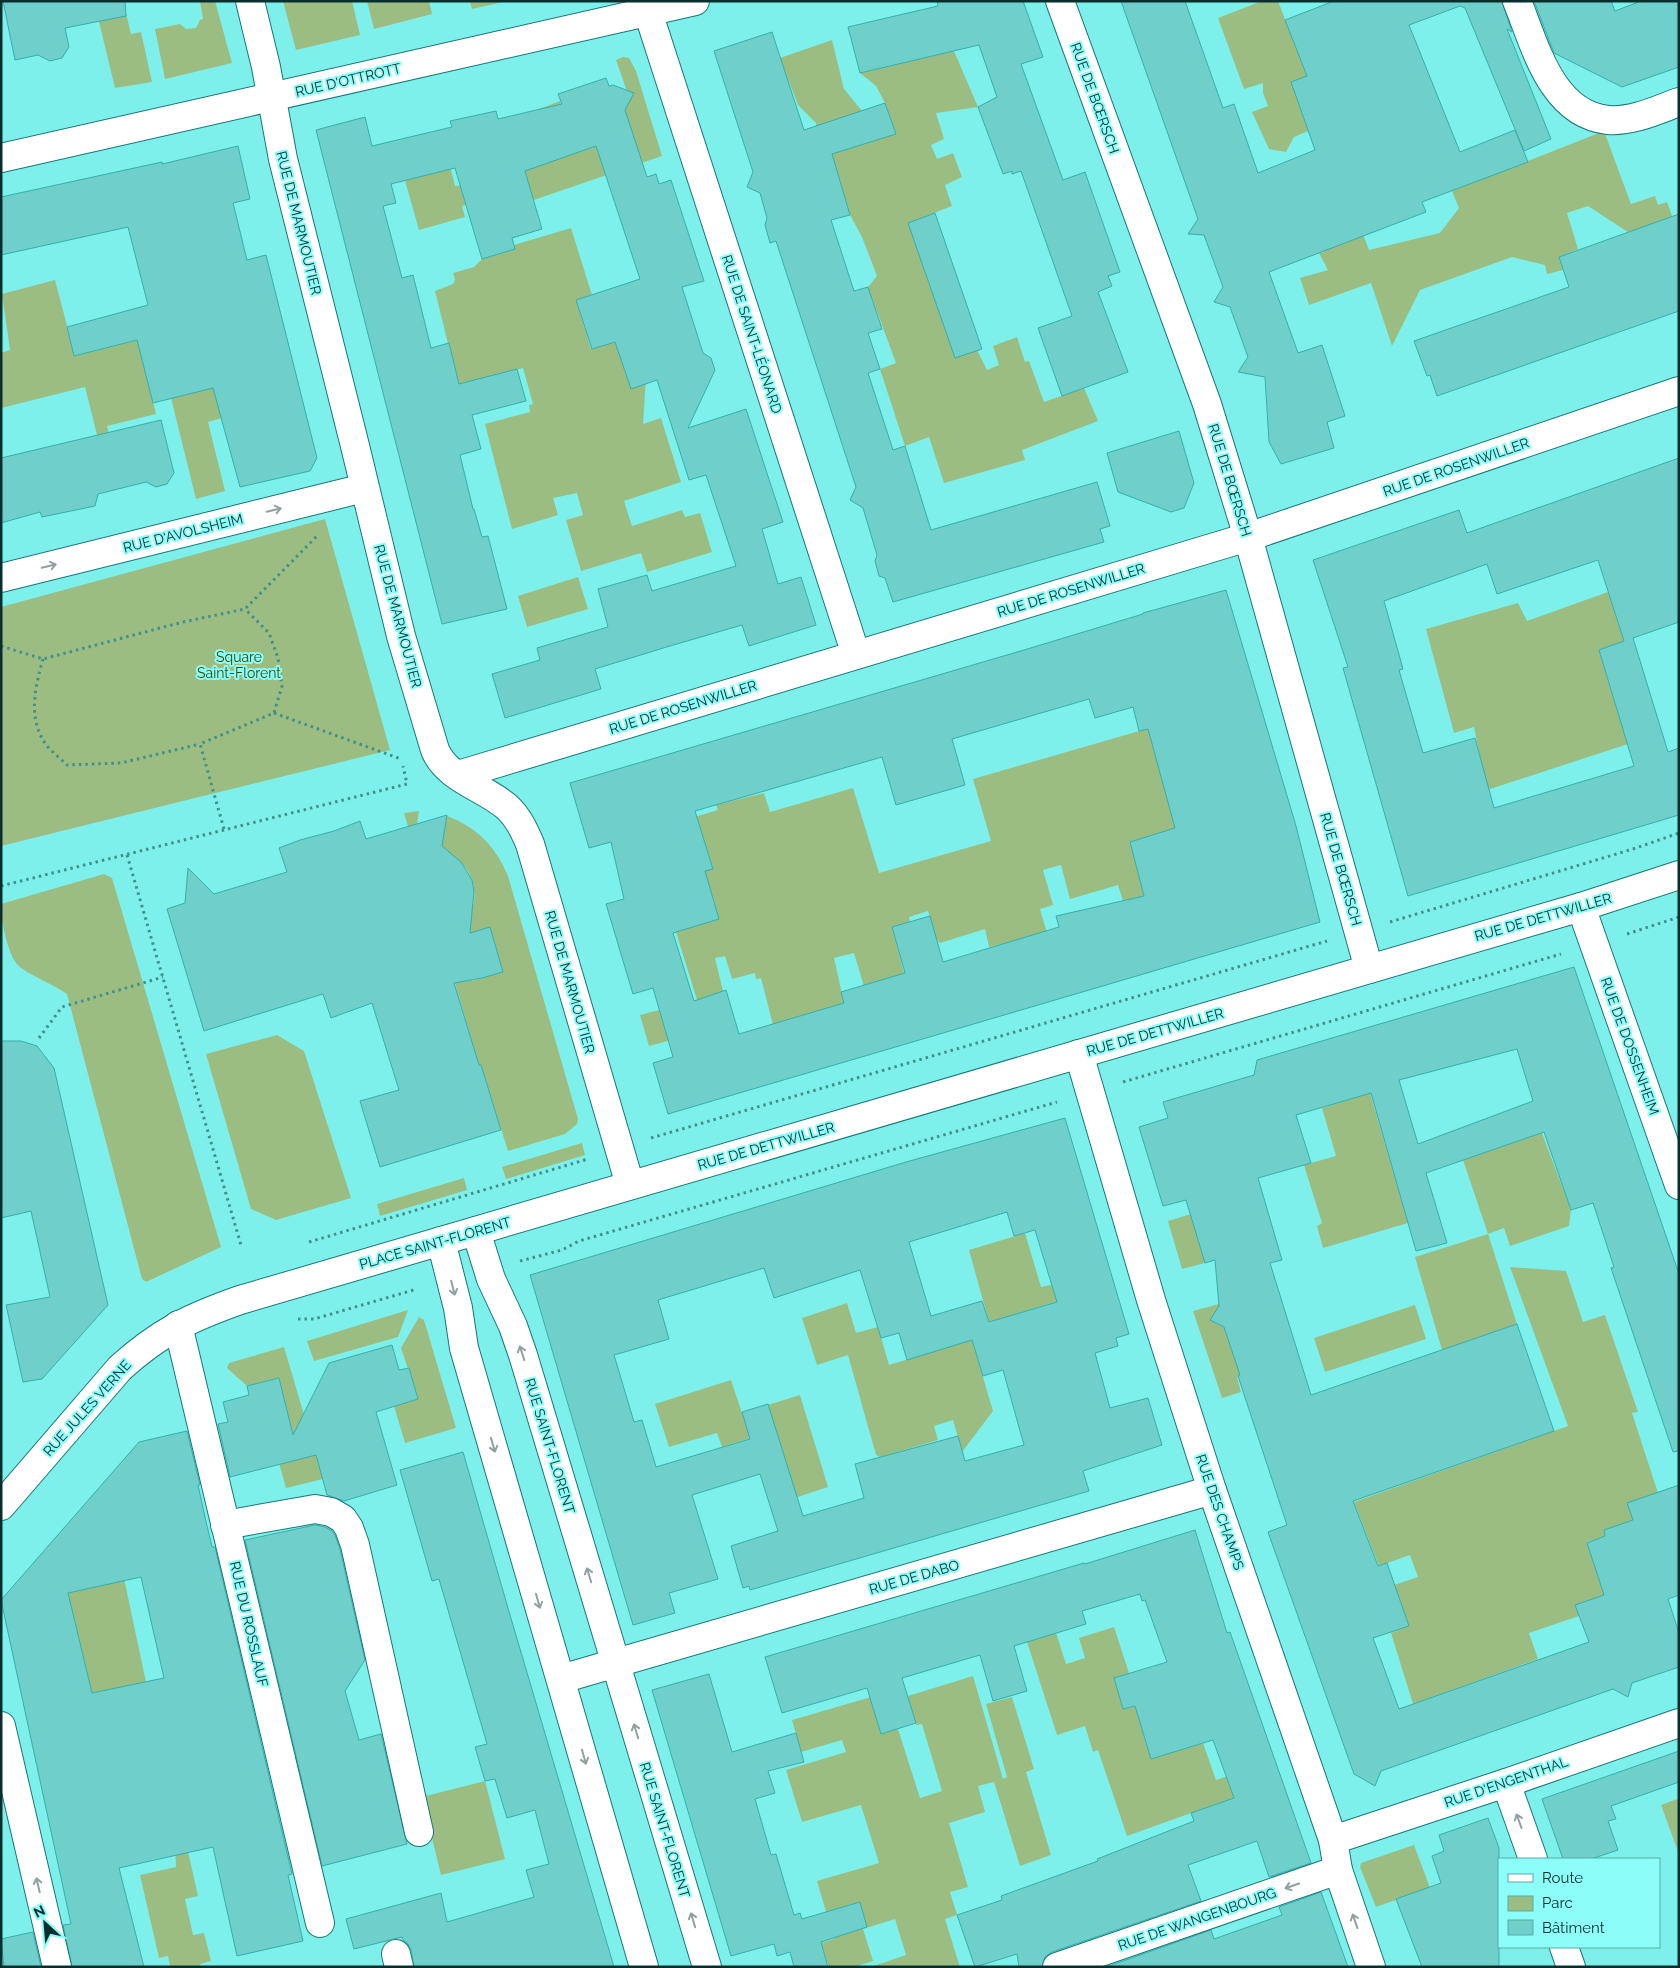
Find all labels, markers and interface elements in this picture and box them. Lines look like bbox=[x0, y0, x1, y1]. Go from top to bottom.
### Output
street label: RUE DE BŒRSCH bbox=[1067, 40, 1123, 156]
street label: RUE D'OTTROTT bbox=[293, 60, 403, 100]
street label: RUE DE MARMOUTIER bbox=[273, 149, 325, 297]
street label: RUE DE SAINT-LÉONARD bbox=[719, 252, 786, 415]
street label: RUE DE BŒRSCH bbox=[1205, 422, 1255, 538]
street label: RUE DE ROSENWILLER bbox=[1381, 434, 1531, 500]
one-way arrow bbox=[266, 505, 282, 514]
street label: RUE D'AVOLSHEIM bbox=[121, 510, 245, 556]
street label: RUE DE MARMOUTIER bbox=[371, 543, 425, 689]
street label: RUE DE ROSENWILLER bbox=[995, 560, 1147, 620]
one-way arrow bbox=[40, 561, 56, 570]
park label: Square Saint-Florent bbox=[197, 649, 281, 681]
street label: RUE DE ROSENWILLER bbox=[607, 677, 759, 737]
street label: RUE DE BŒRSCH bbox=[1317, 811, 1365, 927]
street label: RUE DE DETTWILLER bbox=[1473, 890, 1613, 944]
street label: RUE DE MARMOUTIER bbox=[542, 909, 598, 1055]
street label: RUE DE DOSSENHEIM bbox=[1598, 975, 1662, 1117]
street label: RUE DE DETTWILLER bbox=[1085, 1005, 1225, 1059]
street label: RUE DE DETTWILLER bbox=[696, 1119, 836, 1173]
street label: PLACE SAINT-FLORENT bbox=[357, 1214, 513, 1272]
one-way arrow bbox=[449, 1280, 459, 1296]
one-way arrow bbox=[517, 1345, 527, 1361]
street label: RUE JULES VERNE bbox=[40, 1357, 134, 1459]
street label: RUE SAINT-FLORENT bbox=[522, 1376, 578, 1516]
one-way arrow bbox=[488, 1437, 498, 1453]
street label: RUE DES CHAMPS bbox=[1193, 1452, 1247, 1572]
street label: RUE DE DABO bbox=[867, 1557, 961, 1597]
street label: RUE DU ROSSLAUF bbox=[227, 1560, 271, 1688]
one-way arrow bbox=[584, 1568, 594, 1584]
one-way arrow bbox=[534, 1593, 544, 1609]
one-way arrow bbox=[630, 1723, 640, 1739]
one-way arrow bbox=[579, 1749, 589, 1765]
street label: RUE D'ENGENTHAL bbox=[1442, 1753, 1570, 1811]
street label: RUE SAINT-FLORENT bbox=[637, 1760, 693, 1900]
one-way arrow bbox=[1514, 1814, 1523, 1829]
legend bbox=[1498, 1858, 1660, 1948]
text: Route bbox=[1542, 1869, 1583, 1887]
one-way arrow bbox=[33, 1878, 42, 1894]
one-way arrow bbox=[1285, 1882, 1300, 1891]
street label: RUE DE WANGENBOURG bbox=[1116, 1884, 1278, 1954]
text: Parc bbox=[1542, 1894, 1573, 1912]
north arrow bbox=[20, 1898, 70, 1948]
text: N bbox=[31, 1902, 48, 1921]
one-way arrow bbox=[687, 1912, 697, 1928]
one-way arrow bbox=[1350, 1913, 1359, 1929]
text: Bâtiment bbox=[1542, 1919, 1605, 1937]

